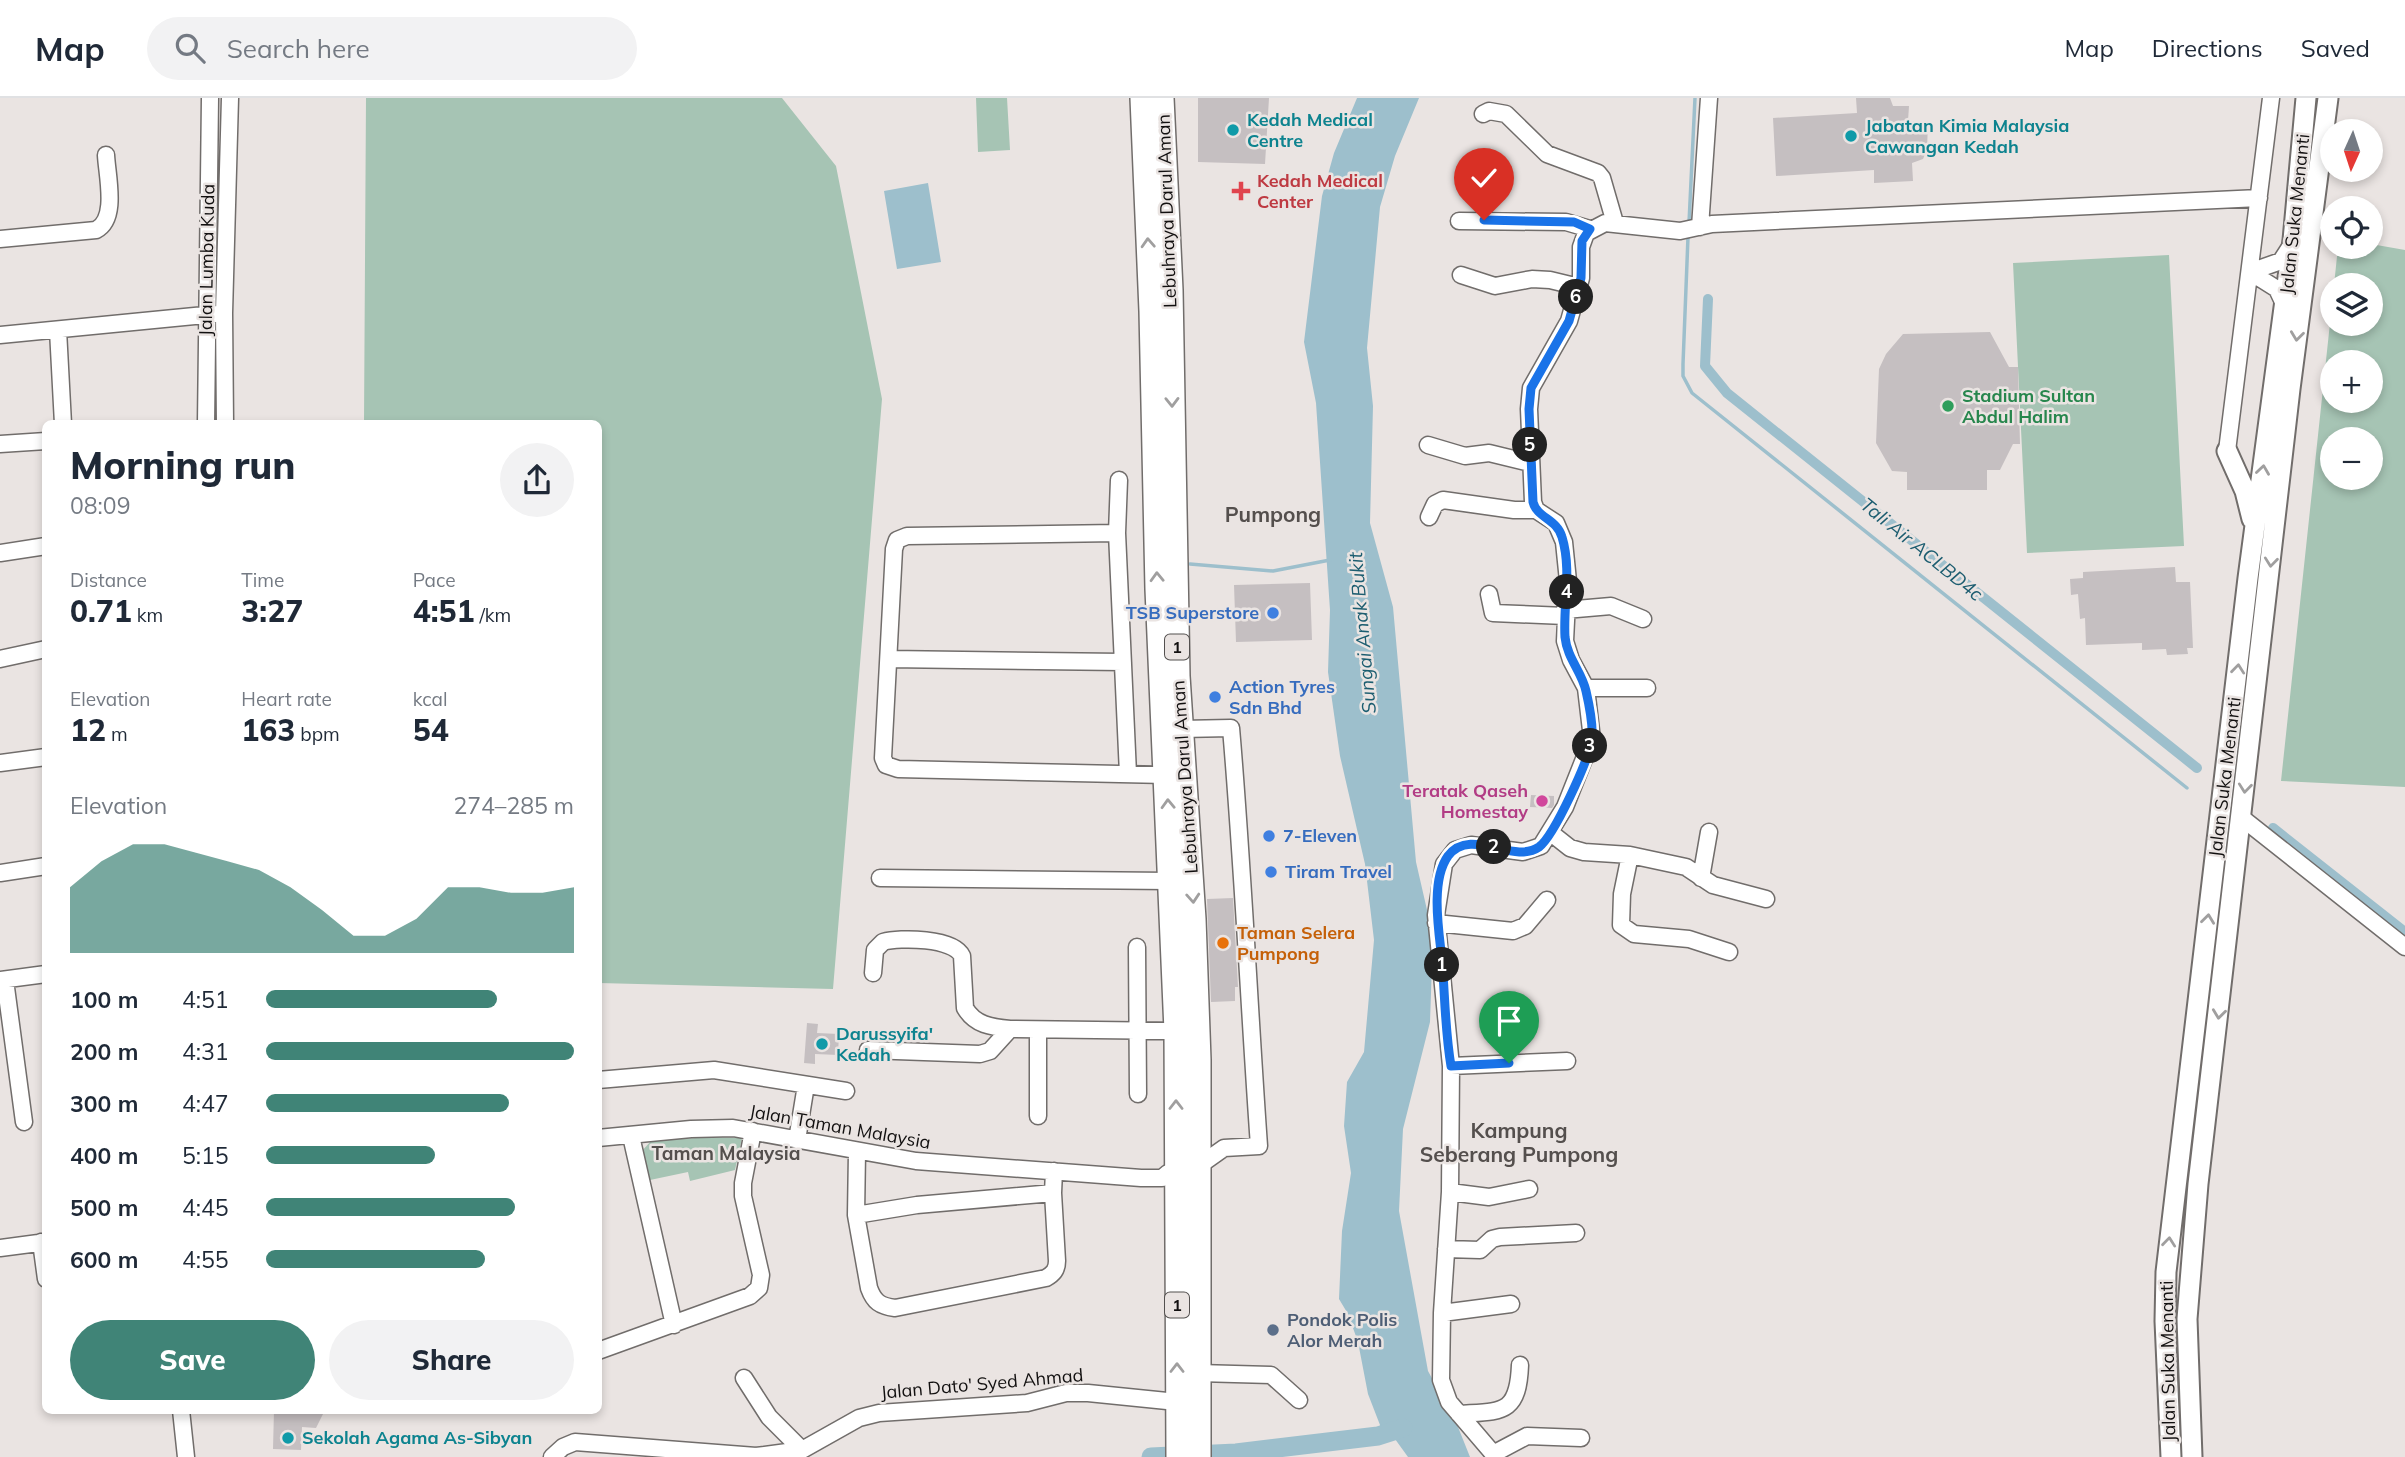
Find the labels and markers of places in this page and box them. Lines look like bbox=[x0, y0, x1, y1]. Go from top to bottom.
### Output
place label: Kedah Medical Centre bbox=[1247, 108, 1373, 152]
place label: Jabatan Kimia Malaysia Cawangan Kedah bbox=[1865, 114, 2069, 158]
marker: Kedah Medical Centre bbox=[1225, 122, 1241, 138]
marker: Jabatan Kimia Malaysia Cawangan Kedah bbox=[1843, 128, 1859, 144]
pin bbox=[1454, 148, 1514, 220]
place label: Kedah Medical Center bbox=[1257, 169, 1383, 213]
marker: Kedah Medical Center bbox=[1231, 181, 1251, 201]
pin: 6 bbox=[1558, 280, 1594, 314]
place label: Stadium Sultan Abdul Halim bbox=[1962, 384, 2095, 428]
marker: Stadium Sultan Abdul Halim bbox=[1940, 398, 1956, 414]
pin: 5 bbox=[1512, 428, 1548, 462]
pin: 4 bbox=[1550, 574, 1584, 610]
place label: TSB Superstore bbox=[1126, 601, 1259, 624]
marker: TSB Superstore bbox=[1265, 605, 1281, 621]
place label: Action Tyres Sdn Bhd bbox=[1229, 675, 1335, 719]
marker: Action Tyres Sdn Bhd bbox=[1207, 689, 1223, 705]
pin: 3 bbox=[1572, 728, 1608, 764]
place label: Teratak Qaseh Homestay bbox=[1402, 779, 1528, 823]
marker: Teratak Qaseh Homestay bbox=[1534, 793, 1550, 809]
place label: 7-Eleven bbox=[1283, 824, 1357, 847]
marker: 7-Eleven bbox=[1261, 828, 1277, 844]
pin: 2 bbox=[1476, 830, 1512, 864]
place label: Tiram Travel bbox=[1285, 860, 1392, 883]
marker: Tiram Travel bbox=[1263, 864, 1279, 880]
place label: Taman Selera Pumpong bbox=[1237, 921, 1355, 965]
marker: Taman Selera Pumpong bbox=[1215, 935, 1231, 951]
pin: 1 bbox=[1424, 948, 1460, 982]
pin bbox=[1479, 991, 1539, 1063]
place label: Darussyifa' Kedah bbox=[836, 1022, 933, 1066]
marker: Darussyifa' Kedah bbox=[814, 1036, 830, 1052]
place label: Pondok Polis Alor Merah bbox=[1287, 1308, 1397, 1352]
marker: Pondok Polis Alor Merah bbox=[1265, 1322, 1281, 1338]
place label: Sekolah Agama As-Sibyan bbox=[302, 1426, 532, 1449]
marker: Sekolah Agama As-Sibyan bbox=[280, 1430, 296, 1446]

